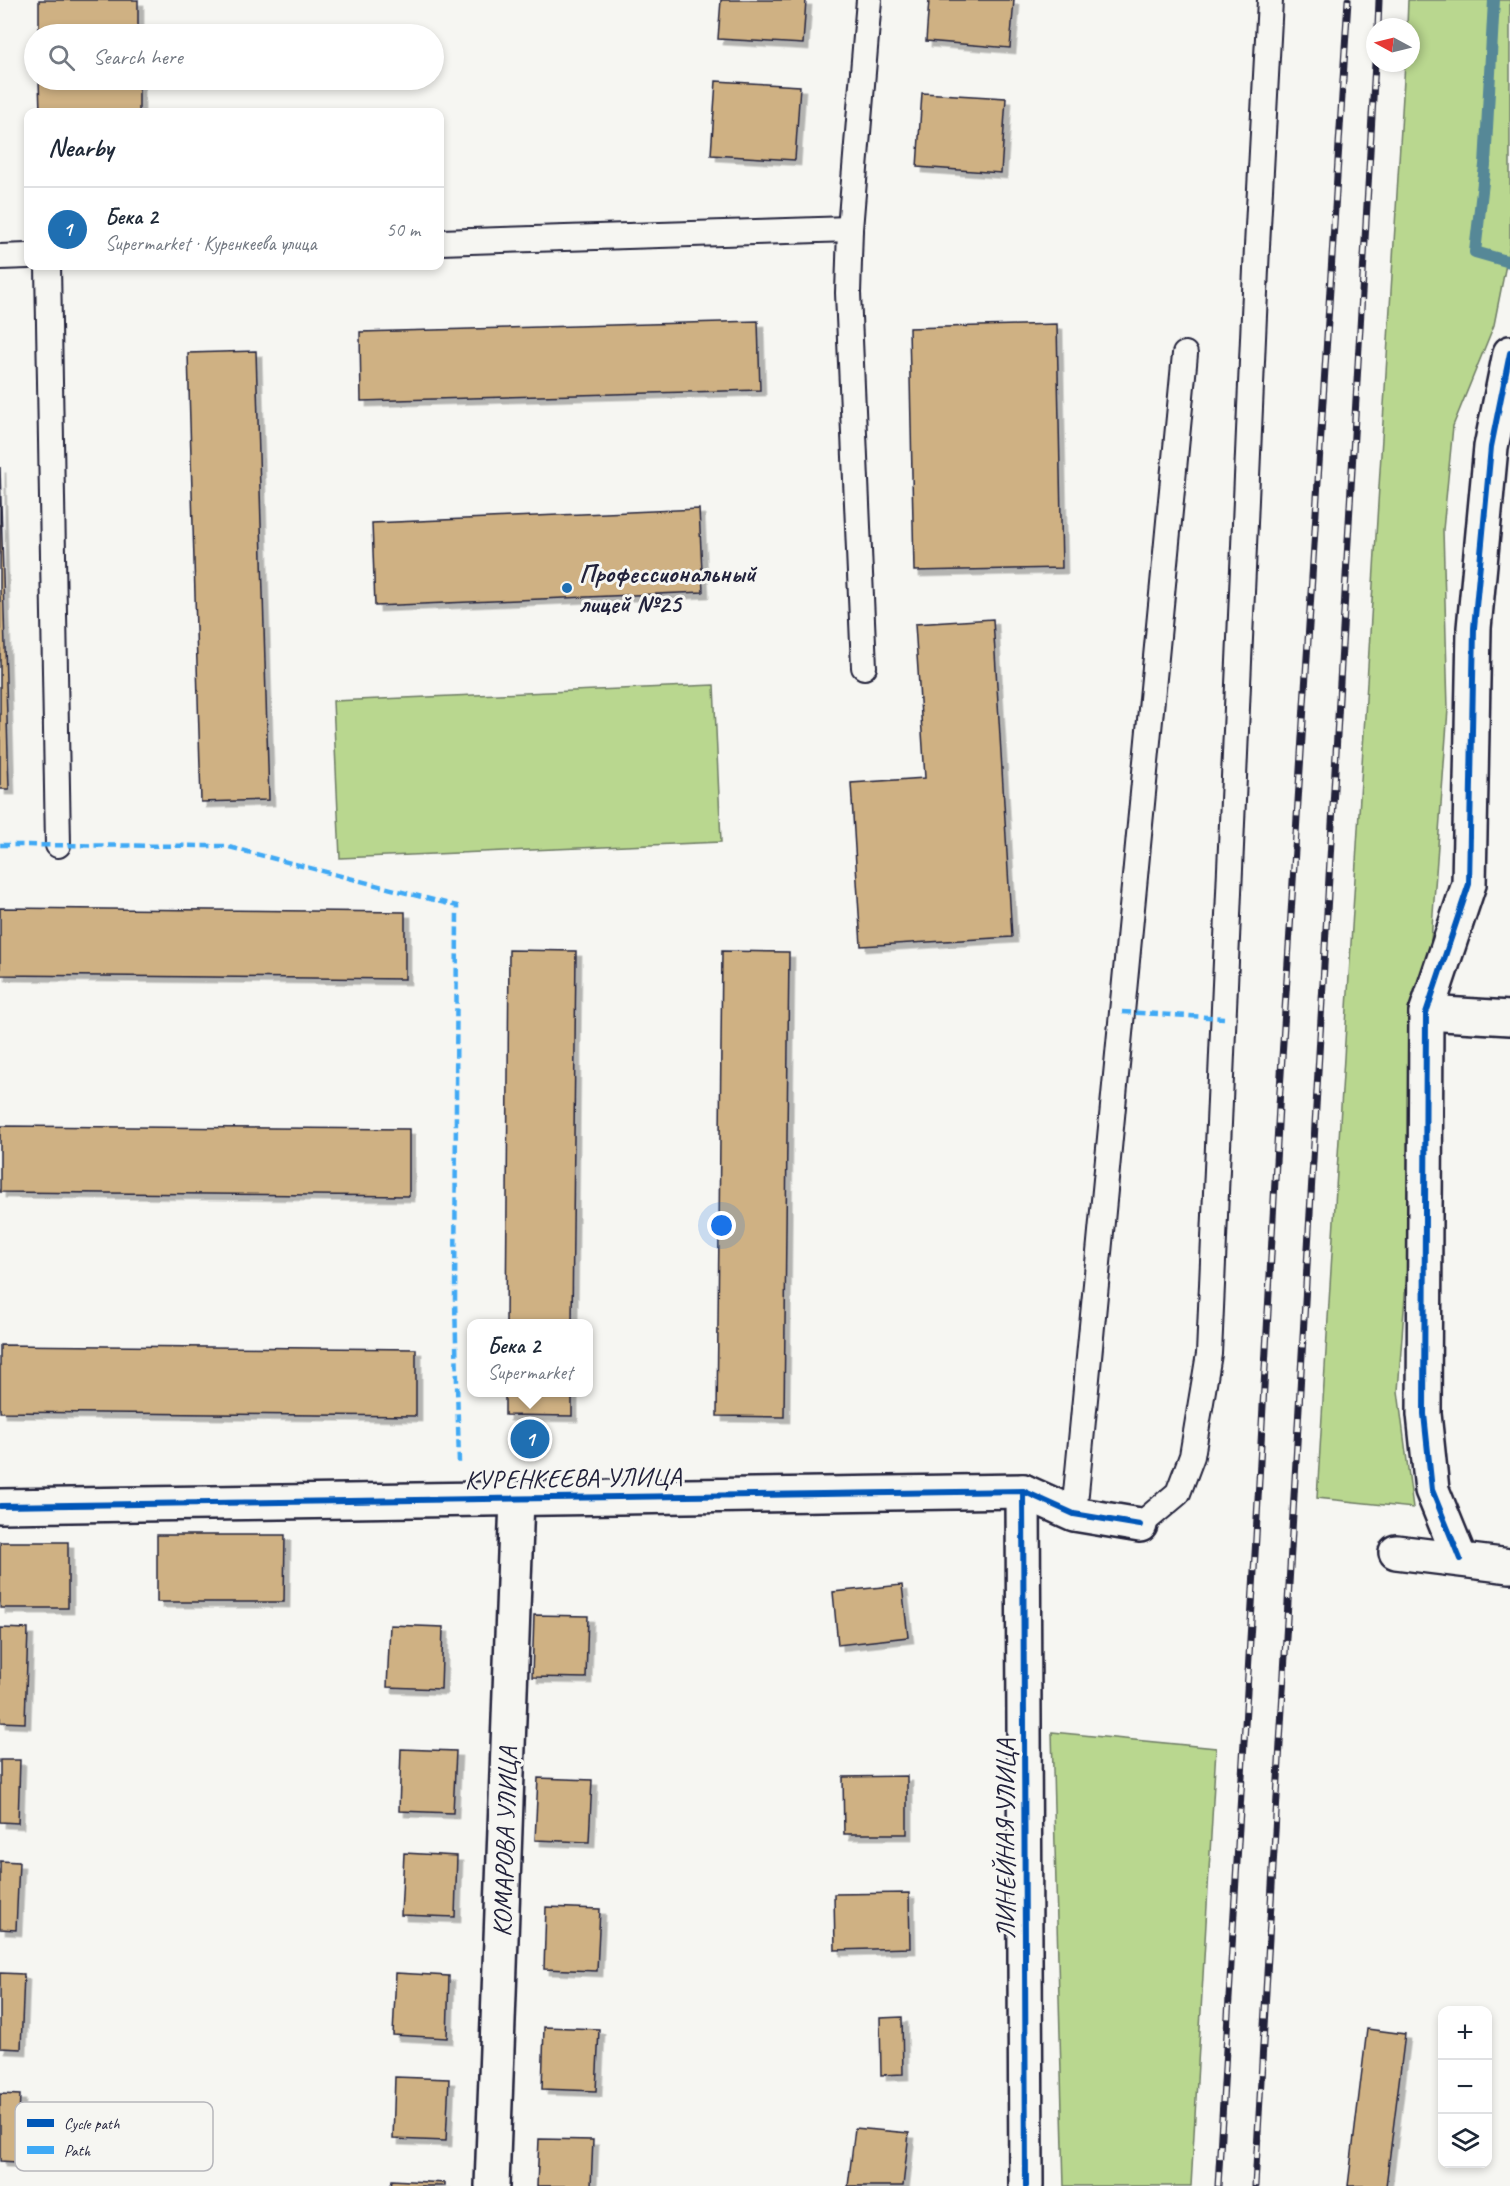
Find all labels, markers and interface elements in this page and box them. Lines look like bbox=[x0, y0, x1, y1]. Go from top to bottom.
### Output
north arrow bbox=[1366, 18, 1420, 72]
search box bbox=[24, 24, 444, 90]
icon: search bbox=[45, 41, 78, 74]
text: Search here bbox=[93, 43, 183, 71]
text: Nearby bbox=[48, 131, 113, 164]
text: Бека 2 bbox=[105, 203, 158, 231]
text: 1 bbox=[63, 217, 72, 242]
text: 50 m bbox=[386, 217, 420, 242]
text: Supermarket · Куренкеева улица bbox=[105, 231, 316, 256]
place label: Профессиональный лицей №25 bbox=[579, 557, 758, 620]
marker: Профессиональный лицей №25 bbox=[560, 581, 574, 595]
your location bbox=[707, 1211, 736, 1240]
popup bbox=[467, 1319, 593, 1397]
text: Бека 2 bbox=[488, 1332, 540, 1360]
text: Supermarket bbox=[488, 1360, 573, 1385]
pin: 1 bbox=[510, 1416, 550, 1462]
street label: КУРЕНКЕЕВА УЛИЦА bbox=[464, 1460, 683, 1496]
street label: ЛИНЕЙНАЯ УЛИЦА bbox=[989, 1738, 1022, 1939]
street label: КОМАРОВА УЛИЦА bbox=[485, 1745, 525, 1937]
map controls bbox=[1438, 2006, 1492, 2168]
button: + bbox=[1438, 2006, 1492, 2060]
button: − bbox=[1438, 2060, 1492, 2114]
legend bbox=[15, 2102, 213, 2171]
text: Cycle path bbox=[64, 2114, 120, 2134]
button: layers bbox=[1438, 2114, 1492, 2168]
text: Path bbox=[64, 2141, 91, 2161]

